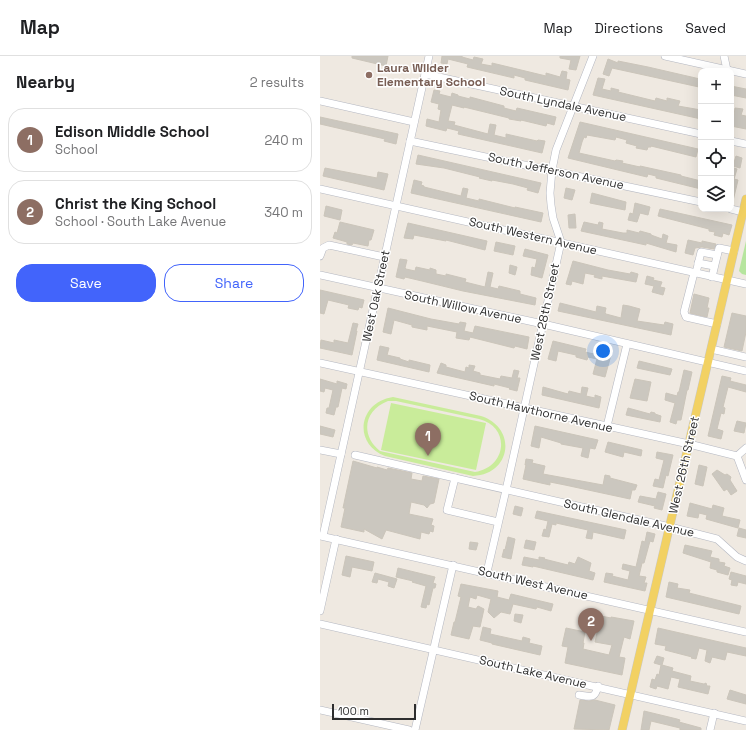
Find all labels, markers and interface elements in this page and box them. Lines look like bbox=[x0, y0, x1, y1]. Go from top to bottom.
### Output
text: Map bbox=[20, 15, 60, 40]
text: Map bbox=[543, 19, 573, 37]
text: Directions bbox=[595, 19, 663, 37]
text: Saved bbox=[685, 19, 726, 37]
place label: Laura Wilder Elementary School bbox=[377, 60, 485, 90]
map controls bbox=[698, 68, 734, 212]
button: + bbox=[698, 68, 734, 104]
marker: Laura Wilder Elementary School bbox=[364, 70, 374, 80]
text: Nearby bbox=[16, 71, 75, 93]
text: 2 results bbox=[250, 74, 304, 91]
street label: South Lyndale Avenue bbox=[498, 83, 628, 125]
button: − bbox=[698, 104, 734, 140]
text: Edison Middle School bbox=[55, 122, 209, 141]
text: 1 bbox=[27, 132, 33, 149]
text: 240 m bbox=[265, 132, 303, 149]
button: locate bbox=[698, 140, 734, 176]
text: School bbox=[55, 141, 98, 158]
street label: South Jefferson Avenue bbox=[487, 149, 625, 193]
button: layers bbox=[698, 176, 734, 212]
text: Christ the King School bbox=[55, 194, 216, 213]
text: 2 bbox=[26, 204, 34, 221]
text: 340 m bbox=[264, 204, 303, 221]
text: School · South Lake Avenue bbox=[55, 213, 226, 230]
street label: South Western Avenue bbox=[467, 213, 599, 259]
street label: West Oak Street bbox=[358, 249, 394, 343]
street label: West 28th Street bbox=[527, 262, 563, 362]
button: Save bbox=[16, 264, 156, 302]
button: Share bbox=[164, 264, 304, 302]
street label: South Willow Avenue bbox=[403, 287, 523, 327]
your location bbox=[593, 341, 613, 361]
street label: South Hawthorne Avenue bbox=[468, 388, 614, 436]
street label: West 26th Street bbox=[665, 415, 703, 515]
pin: 1 bbox=[415, 423, 441, 456]
street label: South Glendale Avenue bbox=[562, 495, 696, 541]
street label: South West Avenue bbox=[476, 563, 590, 603]
pin: 2 bbox=[578, 608, 604, 641]
street label: South Lake Avenue bbox=[478, 652, 588, 692]
scale bar bbox=[332, 702, 416, 721]
text: 100 m bbox=[338, 704, 369, 718]

